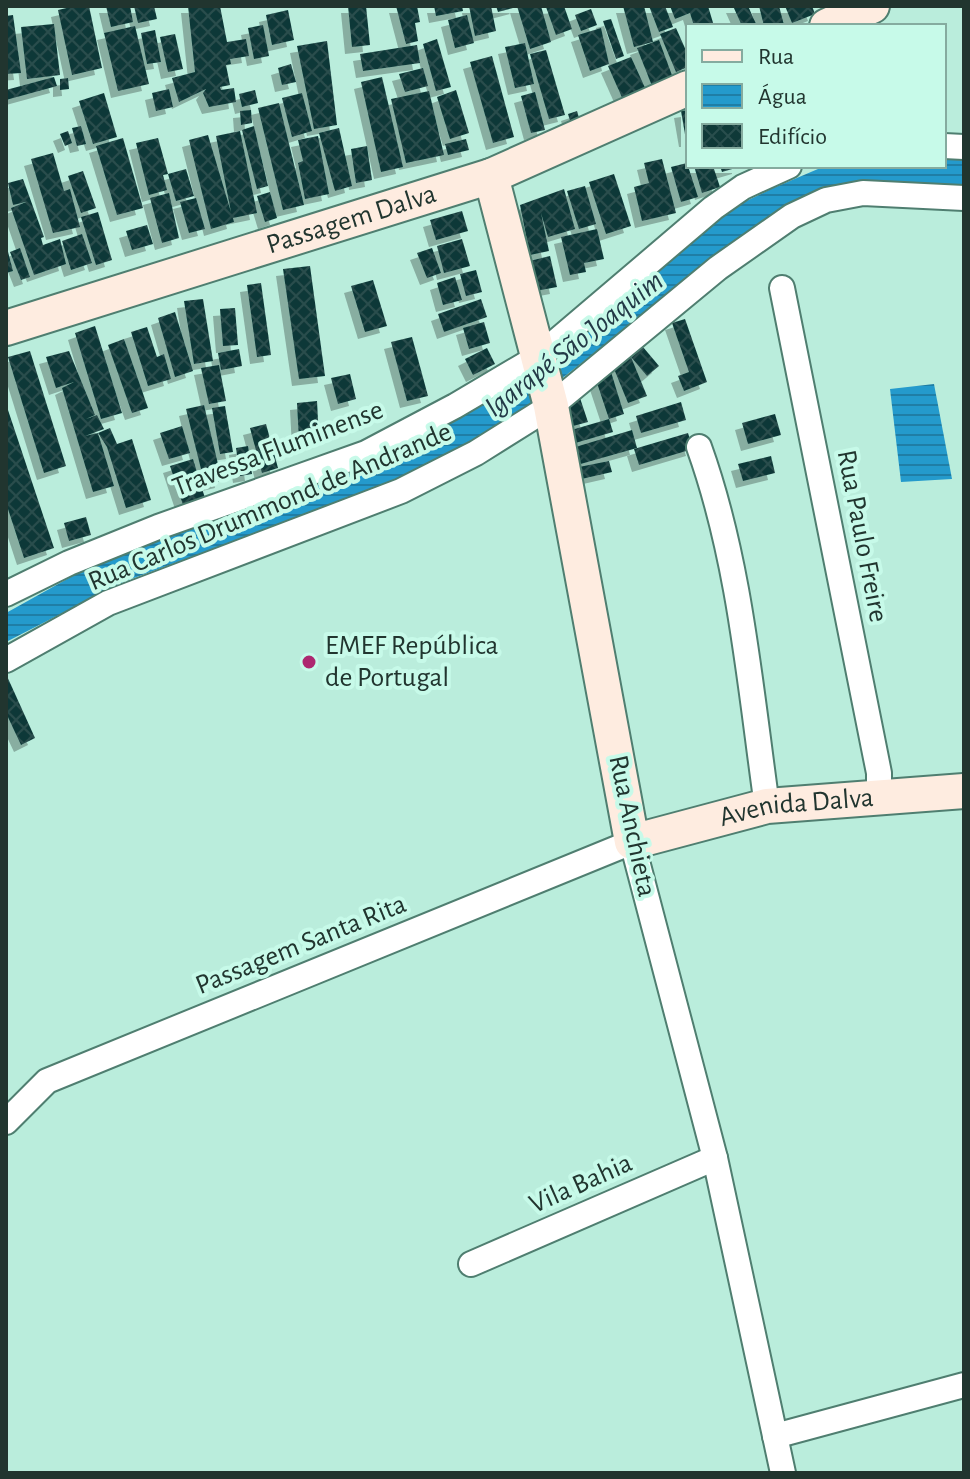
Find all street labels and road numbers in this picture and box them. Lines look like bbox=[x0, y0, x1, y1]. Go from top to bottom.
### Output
street label: Passagem Dalva bbox=[263, 180, 440, 259]
street label: Travessa Fluminense bbox=[169, 396, 387, 502]
street label: Rua Carlos Drummond de Andrande bbox=[84, 418, 456, 596]
street label: Rua Paulo Freire bbox=[832, 447, 892, 625]
street label: Rua Anchieta bbox=[603, 753, 661, 899]
street label: Avenida Dalva bbox=[716, 784, 875, 832]
street label: Passagem Santa Rita bbox=[192, 890, 410, 1000]
street label: Vila Bahia bbox=[525, 1149, 637, 1219]

